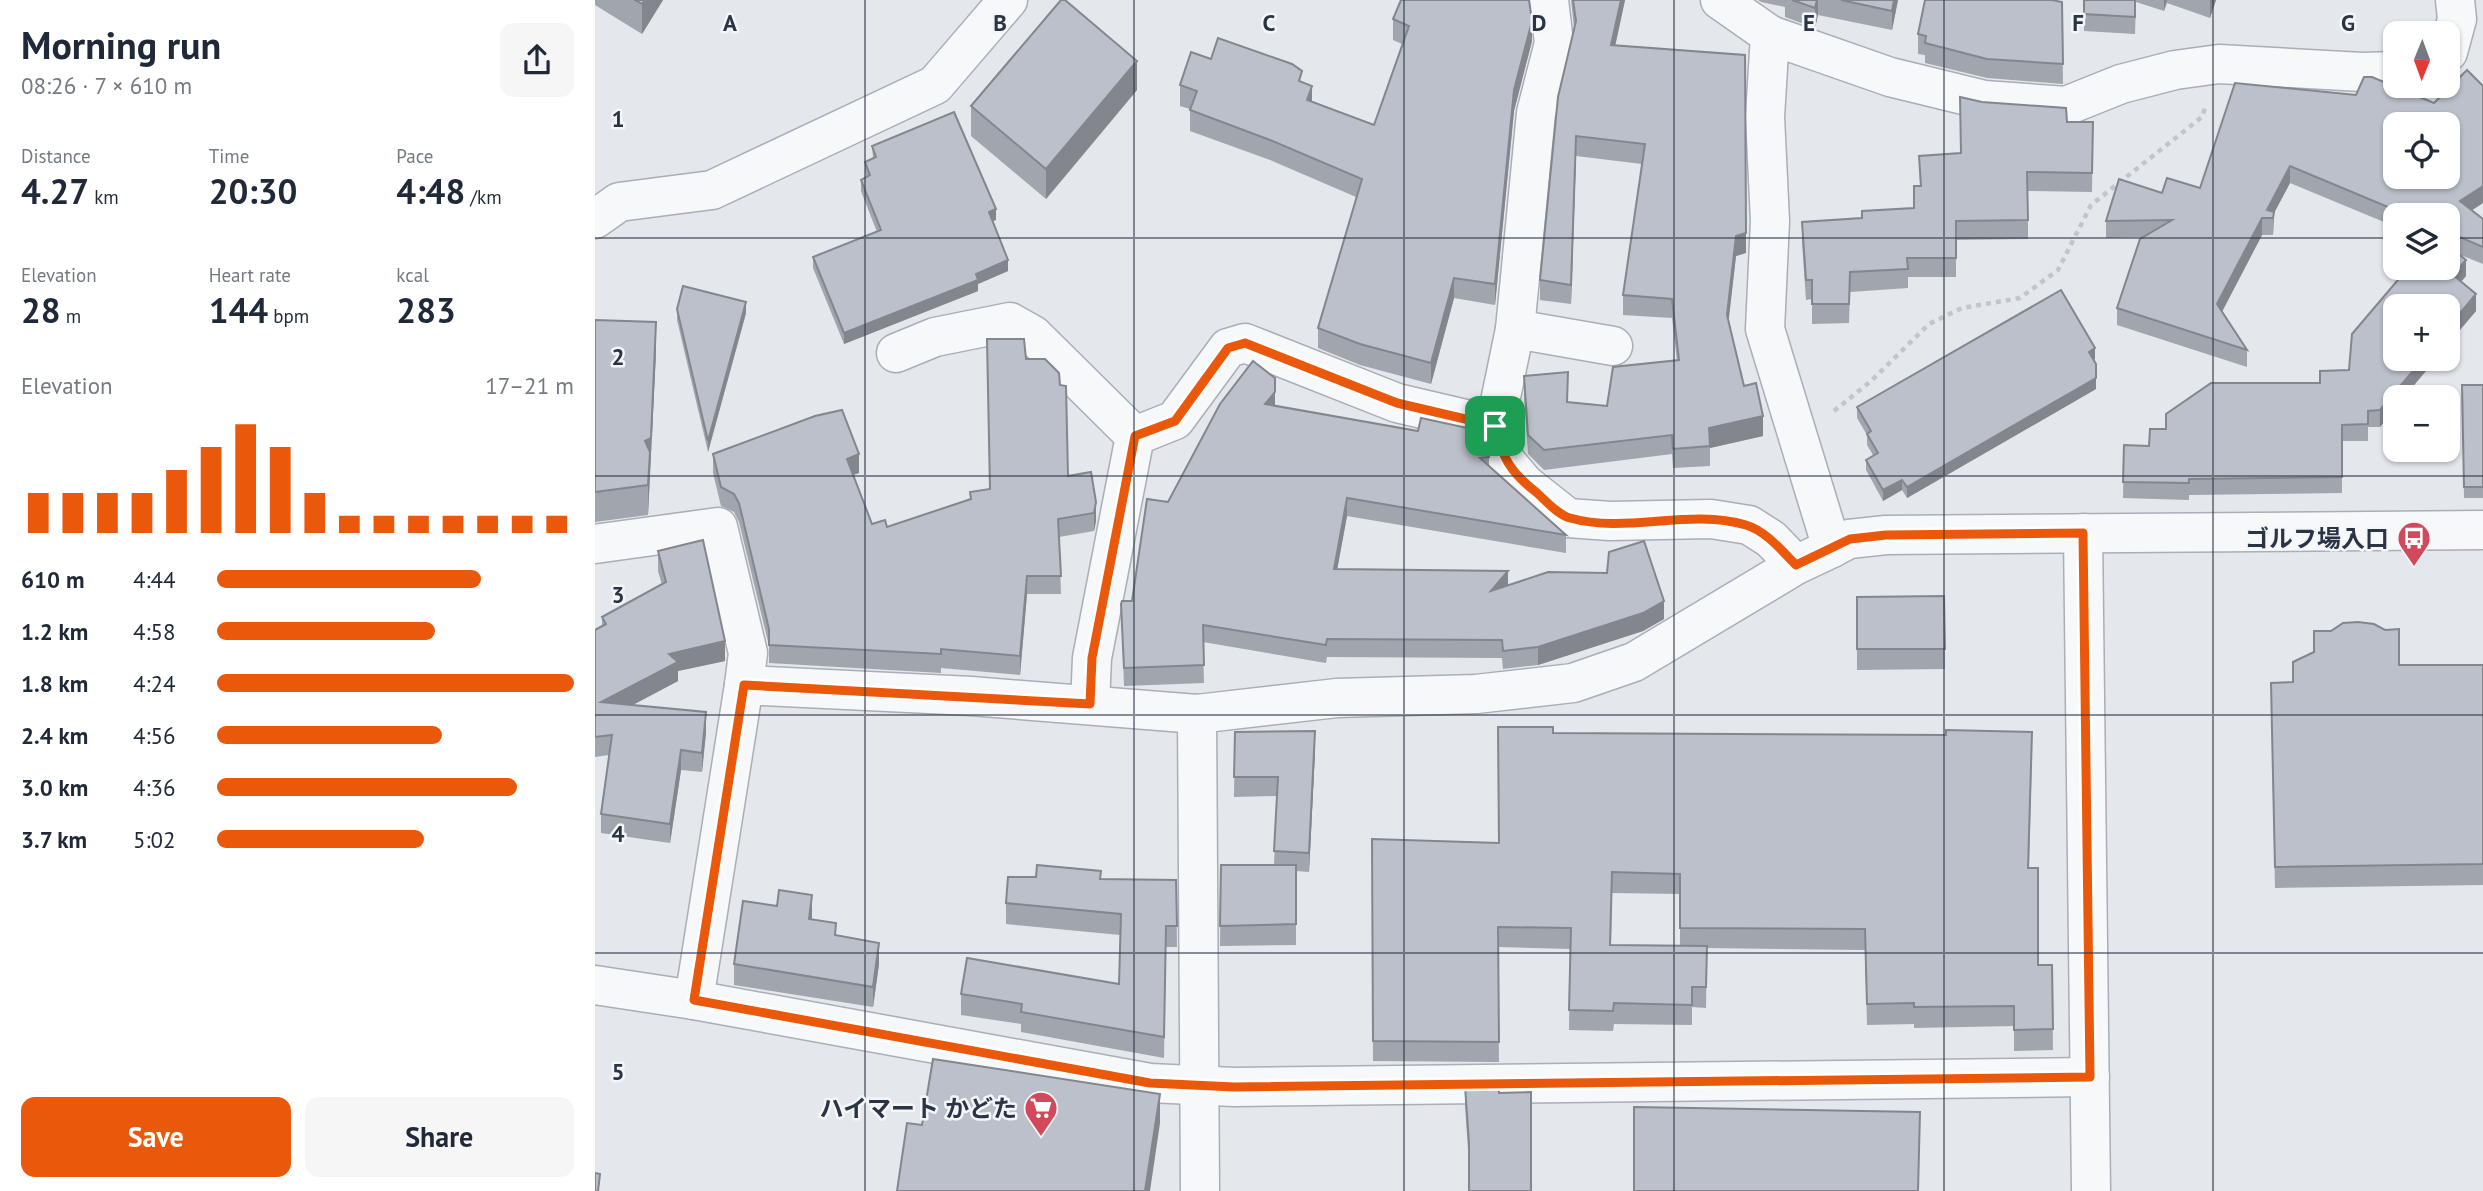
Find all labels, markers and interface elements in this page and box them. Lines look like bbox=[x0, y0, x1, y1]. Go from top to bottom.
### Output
text: A bbox=[723, 8, 737, 37]
text: B bbox=[993, 8, 1007, 37]
text: C bbox=[1263, 8, 1276, 37]
text: D bbox=[1532, 8, 1546, 37]
text: E bbox=[1803, 8, 1815, 37]
text: F bbox=[2072, 8, 2084, 37]
text: G bbox=[2341, 8, 2355, 37]
text: Morning run bbox=[21, 20, 221, 69]
north arrow bbox=[2383, 21, 2461, 98]
map controls bbox=[2383, 21, 2460, 462]
button: share bbox=[500, 23, 574, 97]
text: 08:26 · 7 × 610 m bbox=[21, 71, 192, 100]
text: 1 bbox=[611, 104, 625, 133]
button: locate bbox=[2383, 112, 2460, 189]
text: Distance bbox=[21, 144, 91, 168]
text: Time bbox=[209, 144, 249, 168]
text: Pace bbox=[396, 144, 434, 168]
text: 4.27 bbox=[21, 168, 89, 214]
text: 20:30 bbox=[209, 168, 297, 214]
text: 4:48 bbox=[396, 168, 465, 214]
text: km bbox=[89, 185, 119, 209]
text: /km bbox=[465, 185, 502, 209]
button: layers bbox=[2383, 203, 2460, 280]
text: Elevation bbox=[21, 263, 97, 287]
text: Heart rate bbox=[209, 263, 291, 287]
text: kcal bbox=[396, 263, 429, 287]
text: 28 bbox=[21, 287, 61, 333]
text: 144 bbox=[209, 287, 268, 333]
text: 283 bbox=[396, 287, 456, 333]
button: + bbox=[2383, 294, 2460, 371]
text: m bbox=[61, 304, 81, 328]
text: bpm bbox=[268, 304, 309, 328]
text: 2 bbox=[611, 342, 625, 371]
text: Elevation bbox=[21, 371, 113, 400]
text: 17–21 m bbox=[485, 371, 574, 400]
button: − bbox=[2383, 385, 2460, 462]
pin bbox=[1465, 396, 1525, 456]
icon: arrive bbox=[1476, 407, 1514, 445]
bus stop icon: ゴルフ場入口 bbox=[2395, 519, 2433, 568]
place label: ゴルフ場入口 bbox=[2245, 523, 2389, 554]
text: 610 m bbox=[21, 565, 84, 594]
text: 4:44 bbox=[133, 565, 176, 594]
text: 3 bbox=[611, 580, 625, 609]
text: 1.2 km bbox=[21, 617, 88, 646]
text: 4:58 bbox=[133, 617, 176, 646]
text: 1.8 km bbox=[21, 669, 88, 698]
text: 4:24 bbox=[133, 669, 176, 698]
text: 2.4 km bbox=[21, 721, 88, 750]
text: 4:56 bbox=[133, 721, 176, 750]
text: 3.0 km bbox=[21, 773, 88, 802]
text: 4:36 bbox=[133, 773, 176, 802]
text: 4 bbox=[611, 819, 625, 848]
text: 3.7 km bbox=[21, 825, 87, 854]
text: 5:02 bbox=[133, 825, 176, 854]
text: 5 bbox=[611, 1057, 625, 1086]
supermarket icon: ハイマート かどた bbox=[1022, 1089, 1060, 1138]
place label: ハイマート かどた bbox=[819, 1093, 1017, 1124]
button: Save bbox=[21, 1097, 291, 1177]
button: Share bbox=[305, 1097, 574, 1177]

